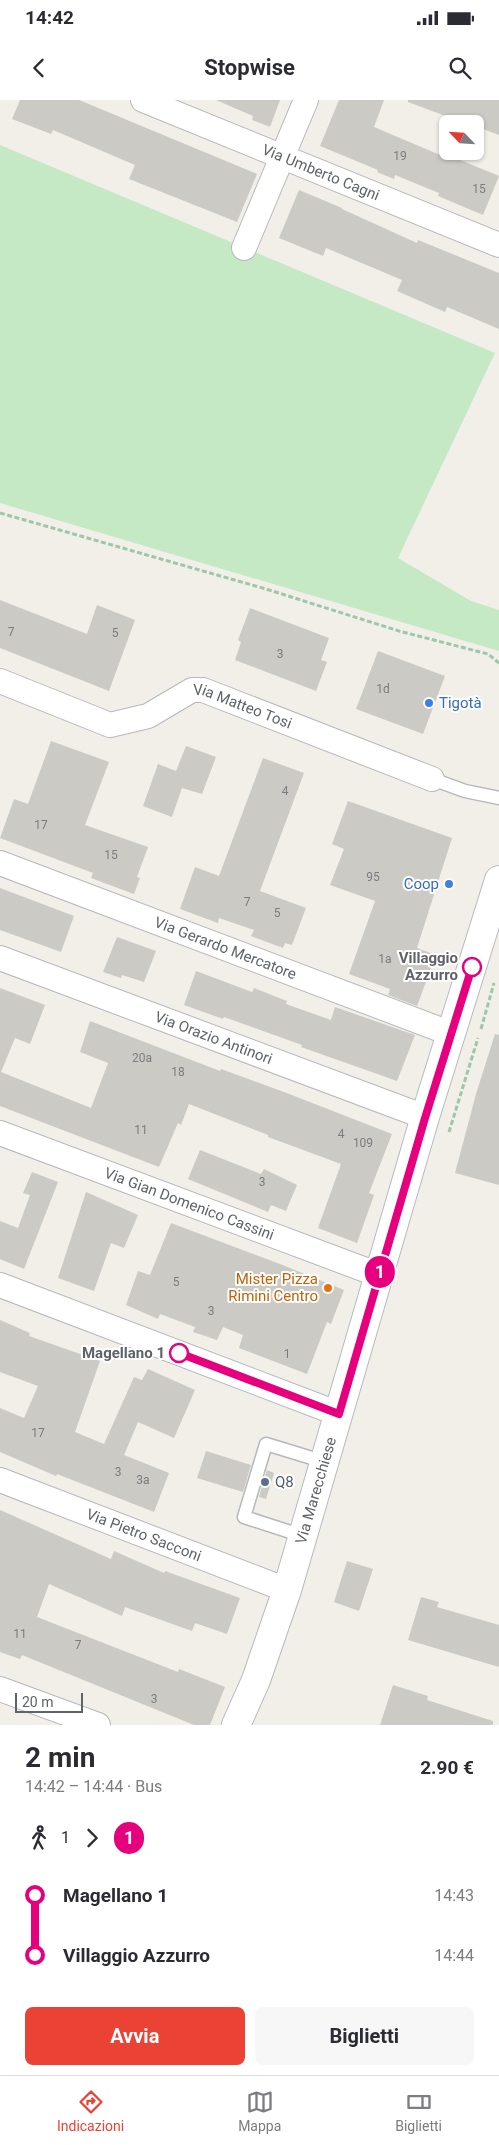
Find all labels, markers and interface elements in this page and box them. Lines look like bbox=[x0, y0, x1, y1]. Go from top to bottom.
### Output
text: 14:42 bbox=[25, 6, 74, 29]
icon: back bbox=[25, 54, 53, 82]
icon: search bbox=[446, 54, 474, 82]
text: Stopwise bbox=[204, 55, 295, 80]
north arrow bbox=[439, 115, 484, 160]
map controls bbox=[439, 115, 484, 160]
street label: Via Umberto Cagni bbox=[259, 140, 382, 204]
house number: 19 bbox=[393, 149, 407, 163]
house number: 15 bbox=[472, 182, 486, 196]
house number: 7 bbox=[8, 625, 15, 639]
house number: 5 bbox=[112, 626, 119, 640]
house number: 3 bbox=[277, 647, 283, 661]
street label: Via Matteo Tosi bbox=[193, 681, 294, 733]
house number: 1d bbox=[376, 682, 390, 696]
place label: Tigotà bbox=[439, 694, 482, 712]
marker: Tigotà bbox=[423, 697, 435, 709]
house number: 4 bbox=[282, 784, 289, 798]
house number: 17 bbox=[34, 818, 48, 832]
house number: 15 bbox=[104, 848, 118, 862]
house number: 95 bbox=[366, 870, 380, 884]
place label: Coop bbox=[404, 875, 439, 893]
marker: Coop bbox=[443, 878, 455, 890]
house number: 7 bbox=[244, 895, 251, 909]
house number: 5 bbox=[274, 906, 281, 920]
street label: Via Gerardo Mercatore bbox=[152, 913, 299, 983]
place label: Villaggio Azzurro bbox=[399, 949, 458, 984]
house number: 1a bbox=[378, 952, 392, 966]
marker: Villaggio Azzurro bbox=[462, 957, 482, 977]
street label: Via Orazio Antinori bbox=[152, 1008, 275, 1068]
house number: 20a bbox=[132, 1051, 152, 1065]
house number: 18 bbox=[171, 1065, 185, 1079]
house number: 11 bbox=[134, 1123, 148, 1137]
house number: 4 bbox=[338, 1127, 345, 1141]
house number: 109 bbox=[353, 1136, 373, 1150]
street label: Via Gian Domenico Cassini bbox=[102, 1164, 277, 1244]
house number: 3 bbox=[259, 1175, 265, 1189]
line badge: 1 bbox=[364, 1256, 396, 1288]
text: 1 bbox=[375, 1261, 385, 1282]
place label: Mister Pizza Rimini Centro bbox=[228, 1270, 318, 1305]
house number: 5 bbox=[173, 1275, 180, 1289]
marker: Mister Pizza Rimini Centro bbox=[322, 1282, 334, 1294]
house number: 3 bbox=[208, 1304, 214, 1318]
marker: Magellano 1 bbox=[169, 1343, 189, 1363]
place label: Magellano 1 bbox=[82, 1344, 165, 1362]
house number: 1 bbox=[284, 1347, 290, 1361]
house number: 17 bbox=[31, 1426, 45, 1440]
street label: Via Marecchiese bbox=[292, 1435, 340, 1546]
house number: 3 bbox=[115, 1465, 121, 1479]
house number: 3a bbox=[136, 1473, 150, 1487]
place label: Q8 bbox=[275, 1473, 294, 1491]
marker: Q8 bbox=[259, 1476, 271, 1488]
street label: Via Pietro Sacconi bbox=[84, 1505, 204, 1565]
house number: 11 bbox=[13, 1627, 27, 1641]
house number: 7 bbox=[75, 1638, 82, 1652]
scale bar bbox=[15, 1690, 82, 1713]
house number: 3 bbox=[151, 1692, 157, 1706]
text: 20 m bbox=[22, 1694, 54, 1710]
text: 2 min bbox=[25, 1741, 95, 1774]
text: 2.90 € bbox=[420, 1756, 474, 1779]
text: 14:42 – 14:44 · Bus bbox=[25, 1777, 162, 1796]
icon: walk bbox=[25, 1824, 53, 1852]
icon: forward bbox=[78, 1824, 106, 1852]
text: 1 bbox=[124, 1827, 134, 1848]
text: 1 bbox=[61, 1828, 70, 1847]
text: Magellano 1 bbox=[63, 1884, 168, 1907]
text: 14:43 bbox=[434, 1886, 474, 1905]
text: Villaggio Azzurro bbox=[63, 1944, 210, 1967]
text: 14:44 bbox=[434, 1946, 474, 1965]
button: Avvia bbox=[25, 2007, 245, 2065]
button: Biglietti bbox=[255, 2007, 474, 2065]
tab: Indicazioni bbox=[57, 2088, 124, 2134]
tab: Mappa bbox=[238, 2088, 281, 2134]
tab: Biglietti bbox=[395, 2088, 442, 2134]

